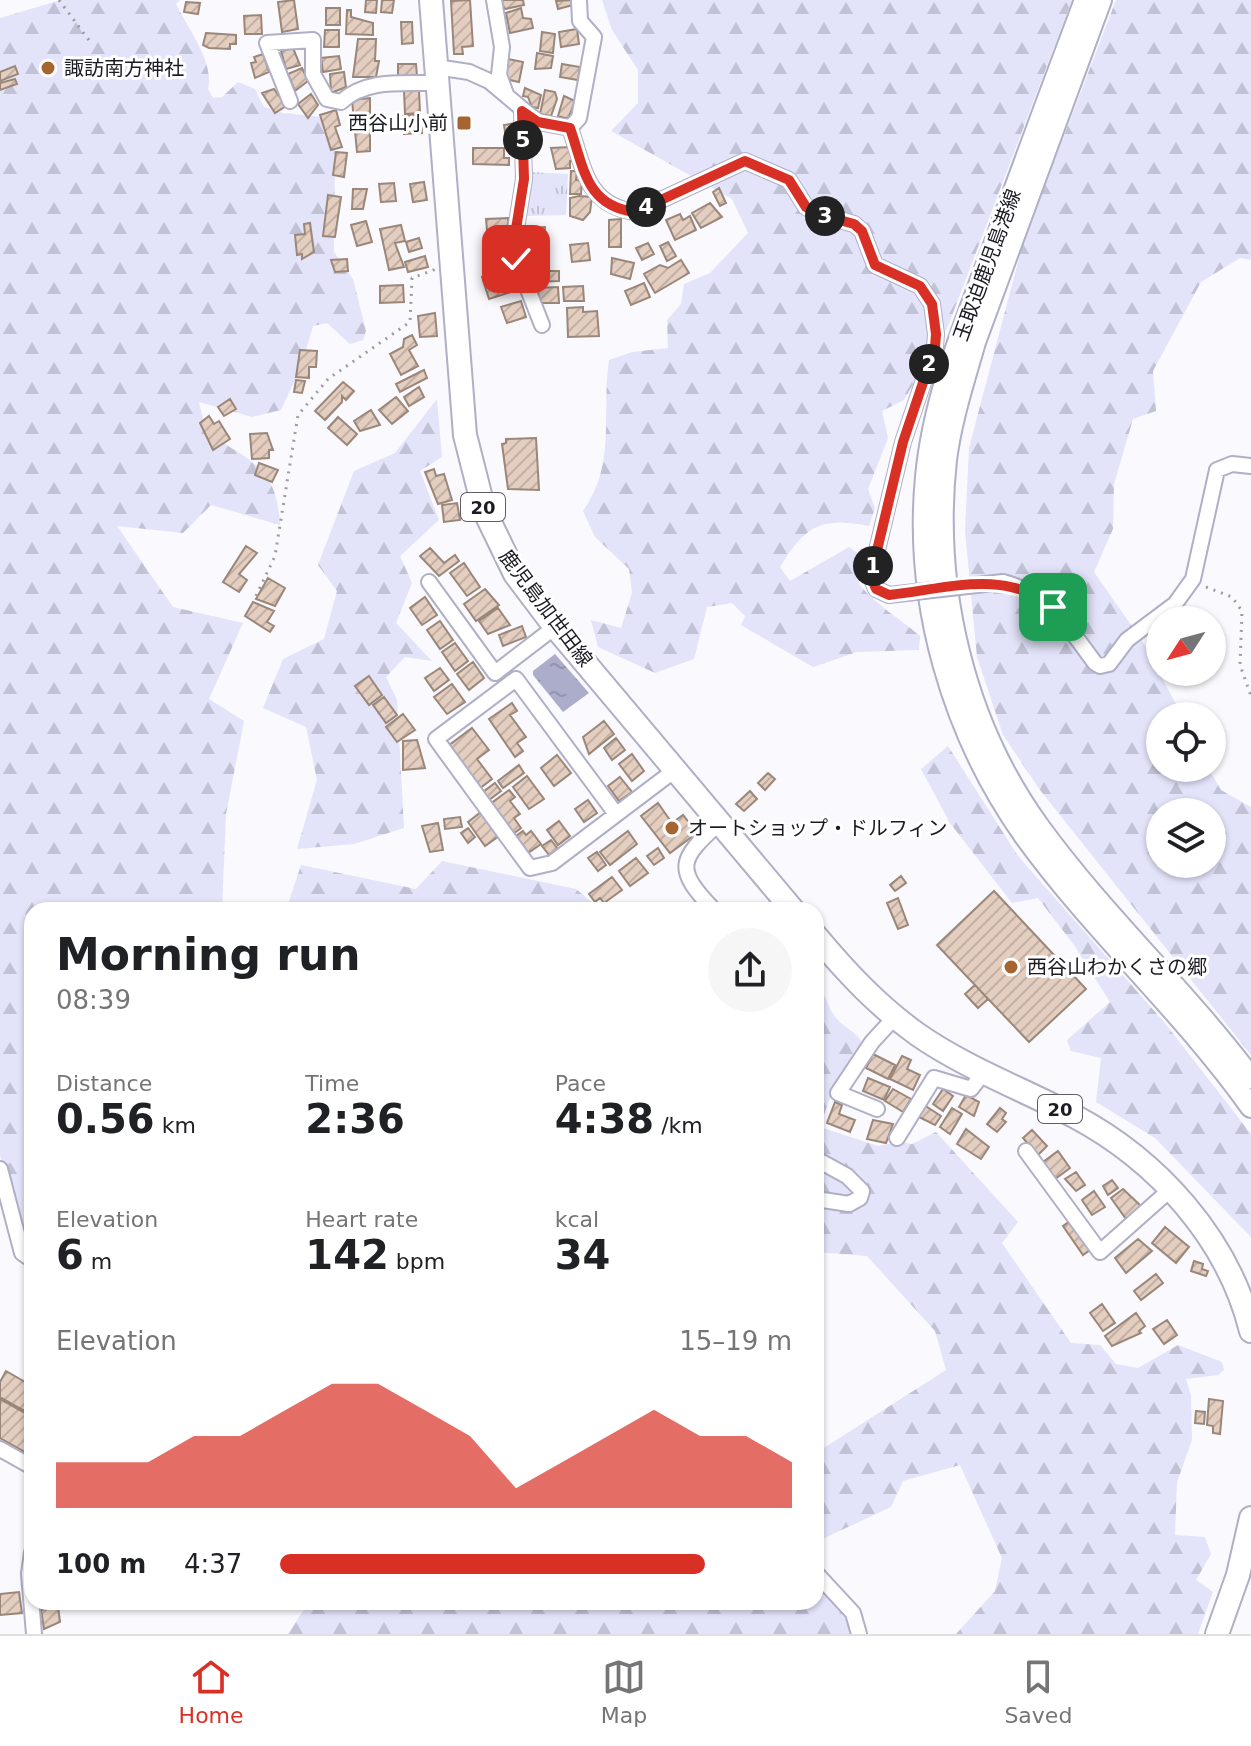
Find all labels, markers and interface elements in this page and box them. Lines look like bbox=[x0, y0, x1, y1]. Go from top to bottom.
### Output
place label: 諏訪南方神社 bbox=[64, 56, 184, 80]
marker: 諏訪南方神社 bbox=[39, 59, 57, 77]
place label: 西谷山小前 bbox=[348, 111, 448, 135]
marker: 西谷山小前 bbox=[455, 114, 473, 132]
pin: 5 bbox=[503, 120, 543, 160]
text: 5 bbox=[515, 127, 531, 152]
street label: 玉取迫鹿児島港線 bbox=[948, 186, 1026, 344]
pin: 4 bbox=[626, 187, 666, 227]
text: 4 bbox=[638, 194, 654, 219]
pin: 3 bbox=[805, 196, 845, 236]
text: 3 bbox=[817, 203, 833, 228]
pin bbox=[482, 225, 550, 293]
icon: check bbox=[494, 237, 538, 281]
pin: 2 bbox=[909, 344, 949, 384]
text: 2 bbox=[921, 351, 937, 376]
road number: 20 bbox=[461, 493, 505, 521]
street label: 鹿児島加世田線 bbox=[494, 545, 598, 671]
pin: 1 bbox=[853, 546, 893, 586]
text: 1 bbox=[865, 553, 881, 578]
pin bbox=[1019, 573, 1087, 641]
icon: arrive bbox=[1031, 585, 1075, 629]
north arrow bbox=[1146, 606, 1226, 686]
map controls bbox=[1146, 606, 1226, 878]
button: locate bbox=[1146, 702, 1226, 782]
button: layers bbox=[1146, 798, 1226, 878]
place label: オートショップ・ドルフィン bbox=[688, 816, 948, 840]
marker: オートショップ・ドルフィン bbox=[663, 819, 681, 837]
button: share bbox=[708, 928, 792, 1012]
text: Morning run bbox=[56, 929, 361, 980]
place label: 西谷山わかくさの郷 bbox=[1027, 955, 1207, 979]
marker: 西谷山わかくさの郷 bbox=[1002, 958, 1020, 976]
text: 08:39 bbox=[56, 985, 131, 1015]
text: Distance bbox=[56, 1071, 152, 1096]
text: Time bbox=[305, 1071, 359, 1096]
text: Pace bbox=[555, 1071, 606, 1096]
road number: 20 bbox=[1038, 1095, 1082, 1123]
text: 0.56 bbox=[56, 1096, 155, 1142]
text: 2:36 bbox=[305, 1096, 405, 1142]
text: 4:38 bbox=[555, 1096, 654, 1142]
text: km bbox=[155, 1113, 196, 1138]
text: /km bbox=[654, 1113, 703, 1138]
text: Elevation bbox=[56, 1207, 158, 1232]
text: Heart rate bbox=[305, 1207, 418, 1232]
text: kcal bbox=[555, 1207, 599, 1232]
text: 6 bbox=[56, 1232, 84, 1278]
text: 142 bbox=[305, 1232, 389, 1278]
text: 34 bbox=[555, 1232, 610, 1278]
text: m bbox=[84, 1249, 112, 1274]
text: bpm bbox=[389, 1249, 445, 1274]
text: Elevation bbox=[56, 1326, 177, 1356]
text: 15–19 m bbox=[679, 1326, 792, 1356]
text: 100 m bbox=[56, 1549, 146, 1579]
text: 4:37 bbox=[184, 1549, 242, 1579]
tab: Home bbox=[179, 1655, 244, 1728]
tab: Map bbox=[601, 1655, 647, 1728]
tab: Saved bbox=[1004, 1655, 1072, 1728]

